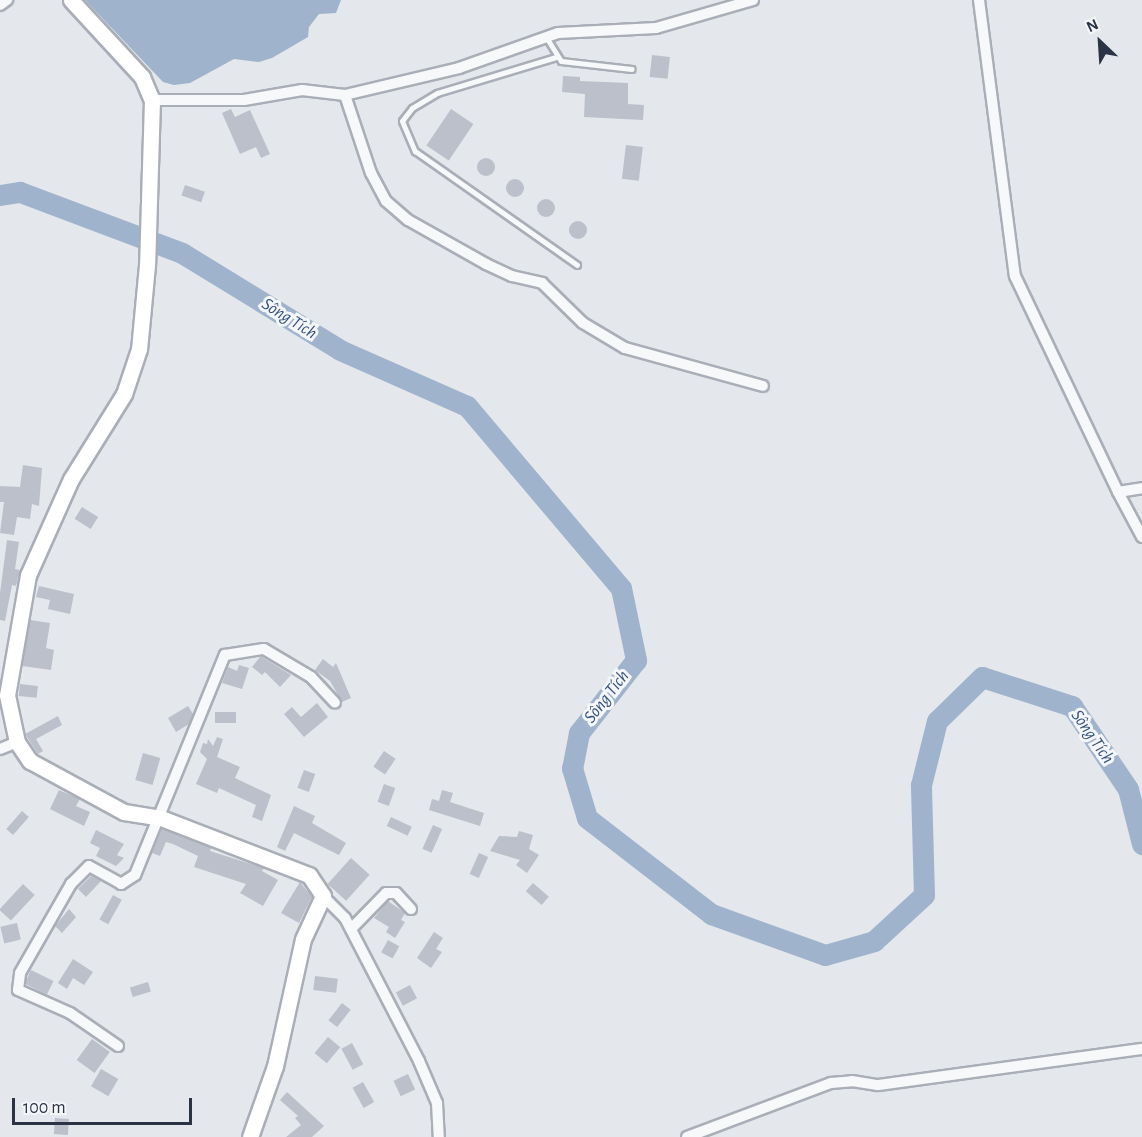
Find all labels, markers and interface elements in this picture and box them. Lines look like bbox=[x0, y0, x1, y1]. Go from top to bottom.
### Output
north arrow bbox=[1070, 12, 1130, 72]
text: N bbox=[1084, 16, 1101, 35]
water label: Sông Tích bbox=[257, 294, 321, 344]
water label: Sông Tích bbox=[580, 666, 634, 728]
water label: Sông Tích bbox=[1066, 706, 1118, 768]
scale bar bbox=[15, 1086, 195, 1124]
text: 100 m bbox=[23, 1099, 66, 1117]

